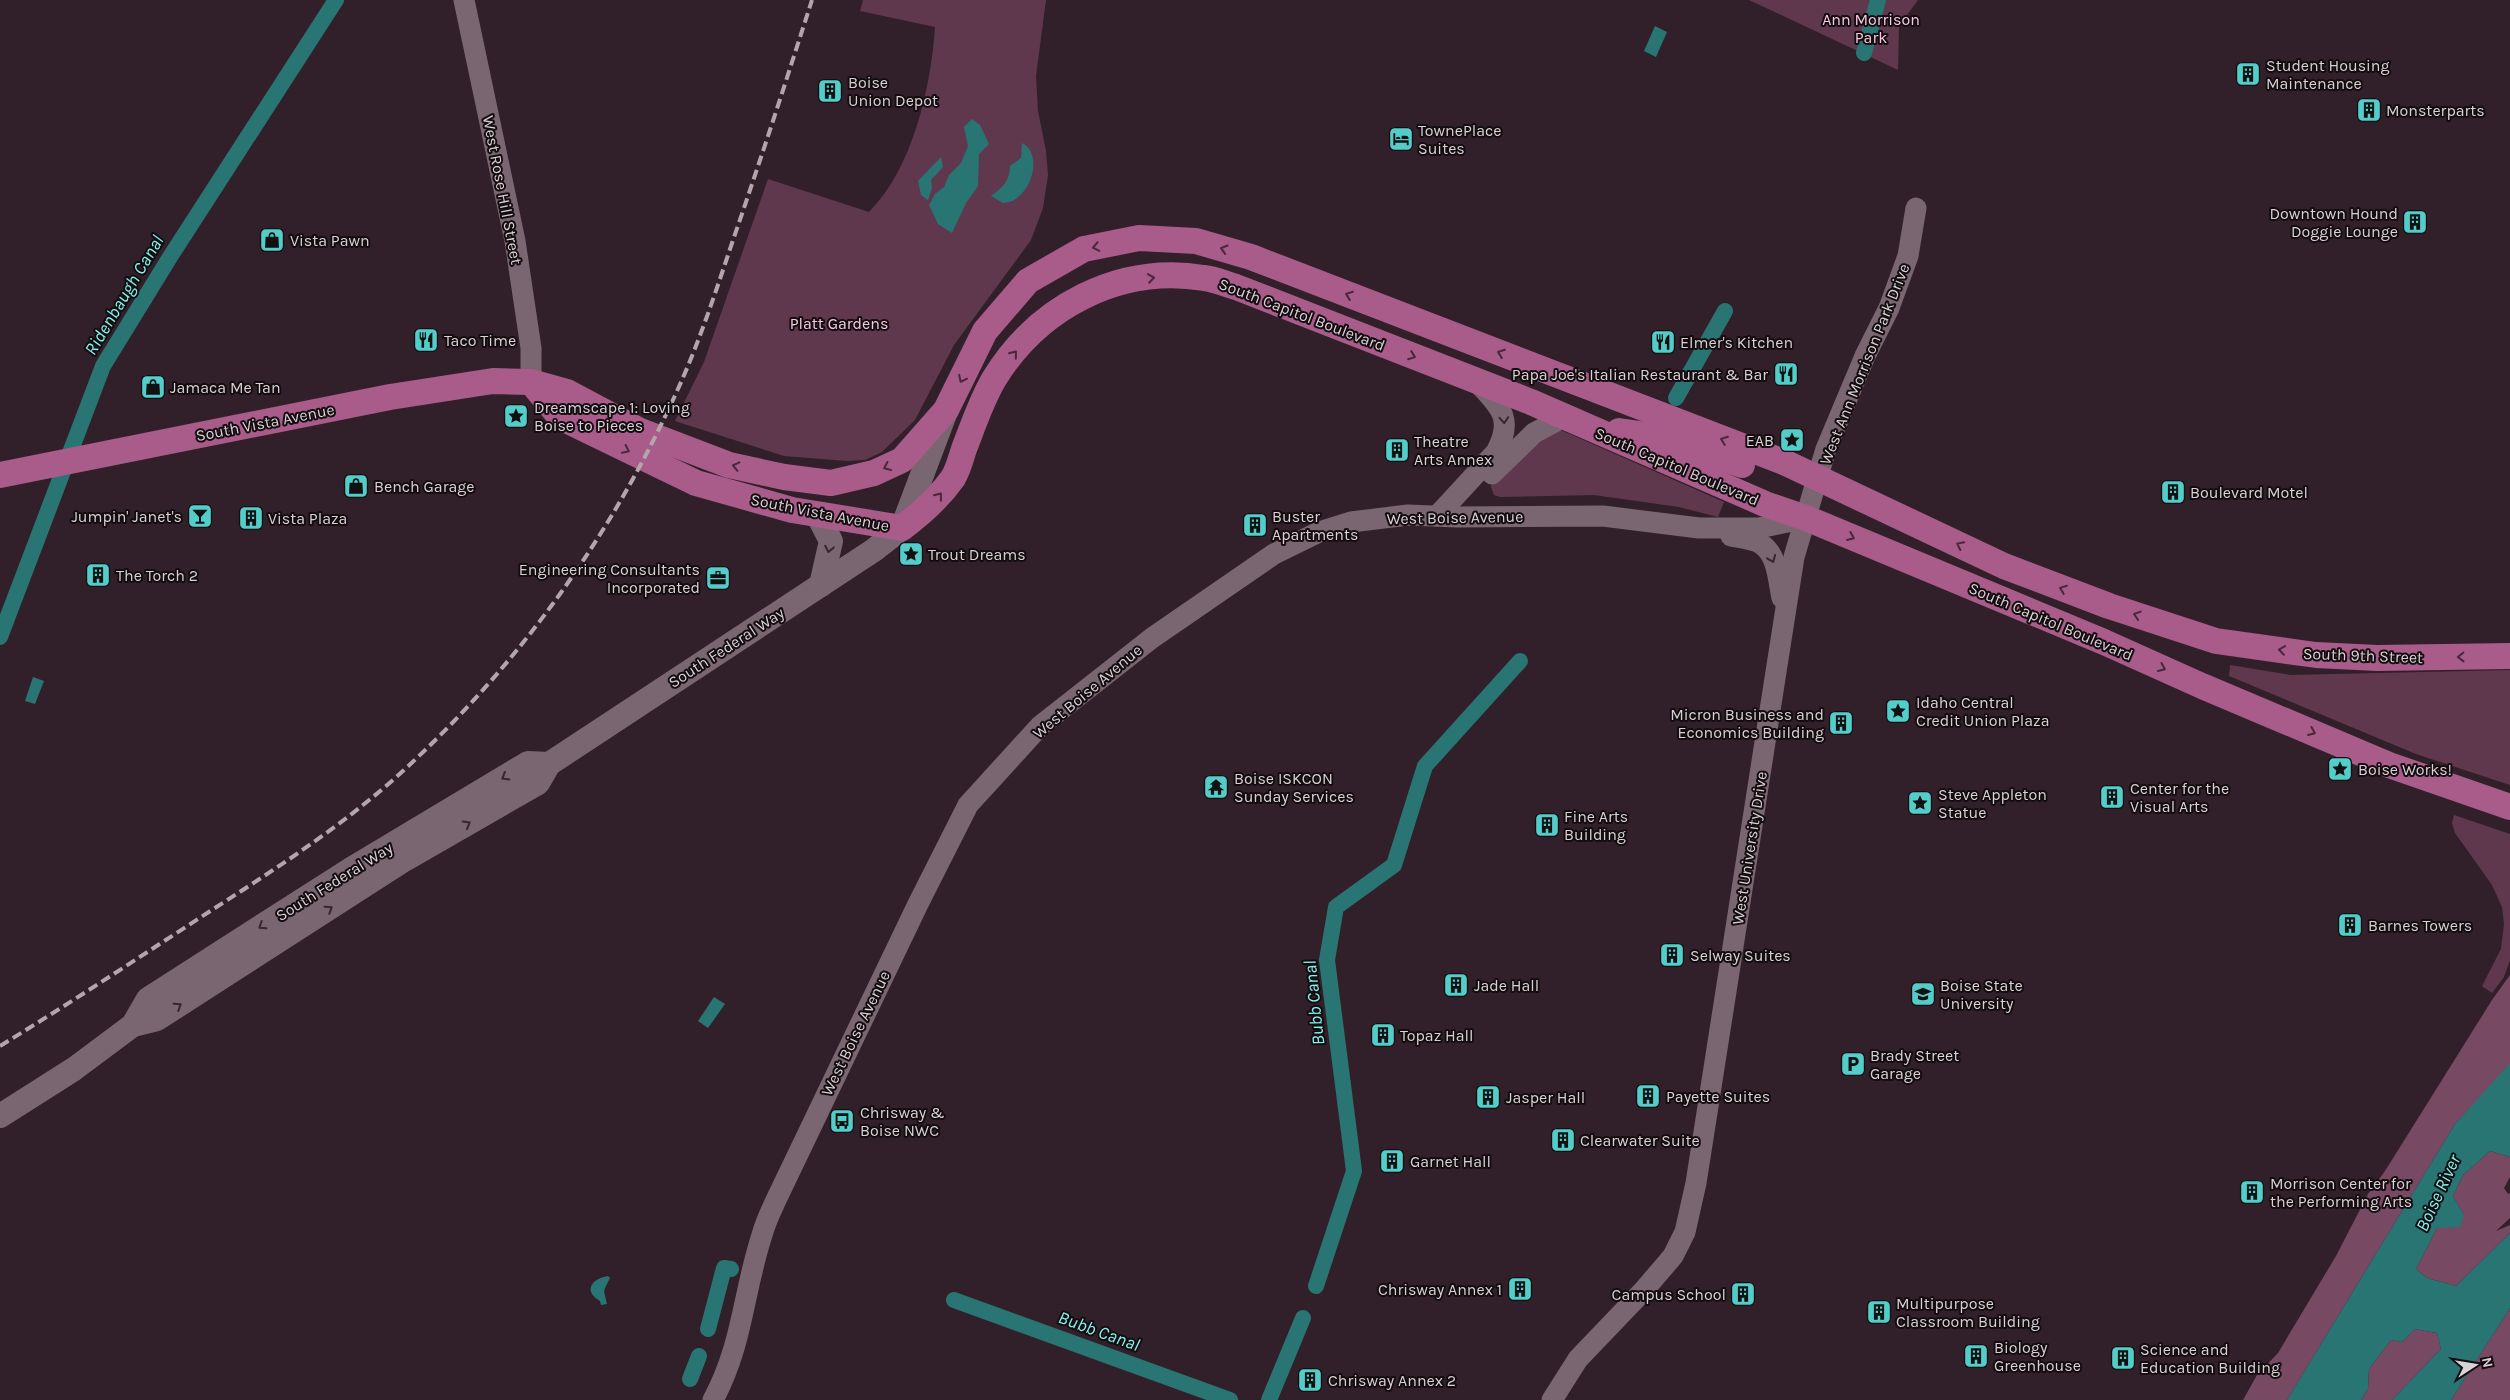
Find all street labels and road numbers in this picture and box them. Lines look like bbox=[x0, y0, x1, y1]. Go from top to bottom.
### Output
street label: West Rose Hill Street bbox=[479, 114, 526, 266]
street label: West Ann Morrison Park Drive bbox=[1815, 261, 1914, 468]
street label: South Capitol Boulevard bbox=[1216, 274, 1388, 355]
street label: South Vista Avenue bbox=[194, 400, 336, 445]
street label: South Capitol Boulevard bbox=[1592, 423, 1762, 510]
street label: South Vista Avenue bbox=[749, 490, 891, 535]
street label: West Boise Avenue bbox=[1386, 507, 1524, 528]
street label: South Capitol Boulevard bbox=[1966, 578, 2136, 665]
street label: South Federal Way bbox=[665, 603, 788, 692]
street label: West Boise Avenue bbox=[1029, 640, 1146, 743]
street label: South 9th Street bbox=[2303, 644, 2423, 667]
street label: West University Drive bbox=[1728, 770, 1771, 926]
street label: South Federal Way bbox=[272, 837, 397, 925]
street label: West Boise Avenue bbox=[817, 968, 894, 1099]

